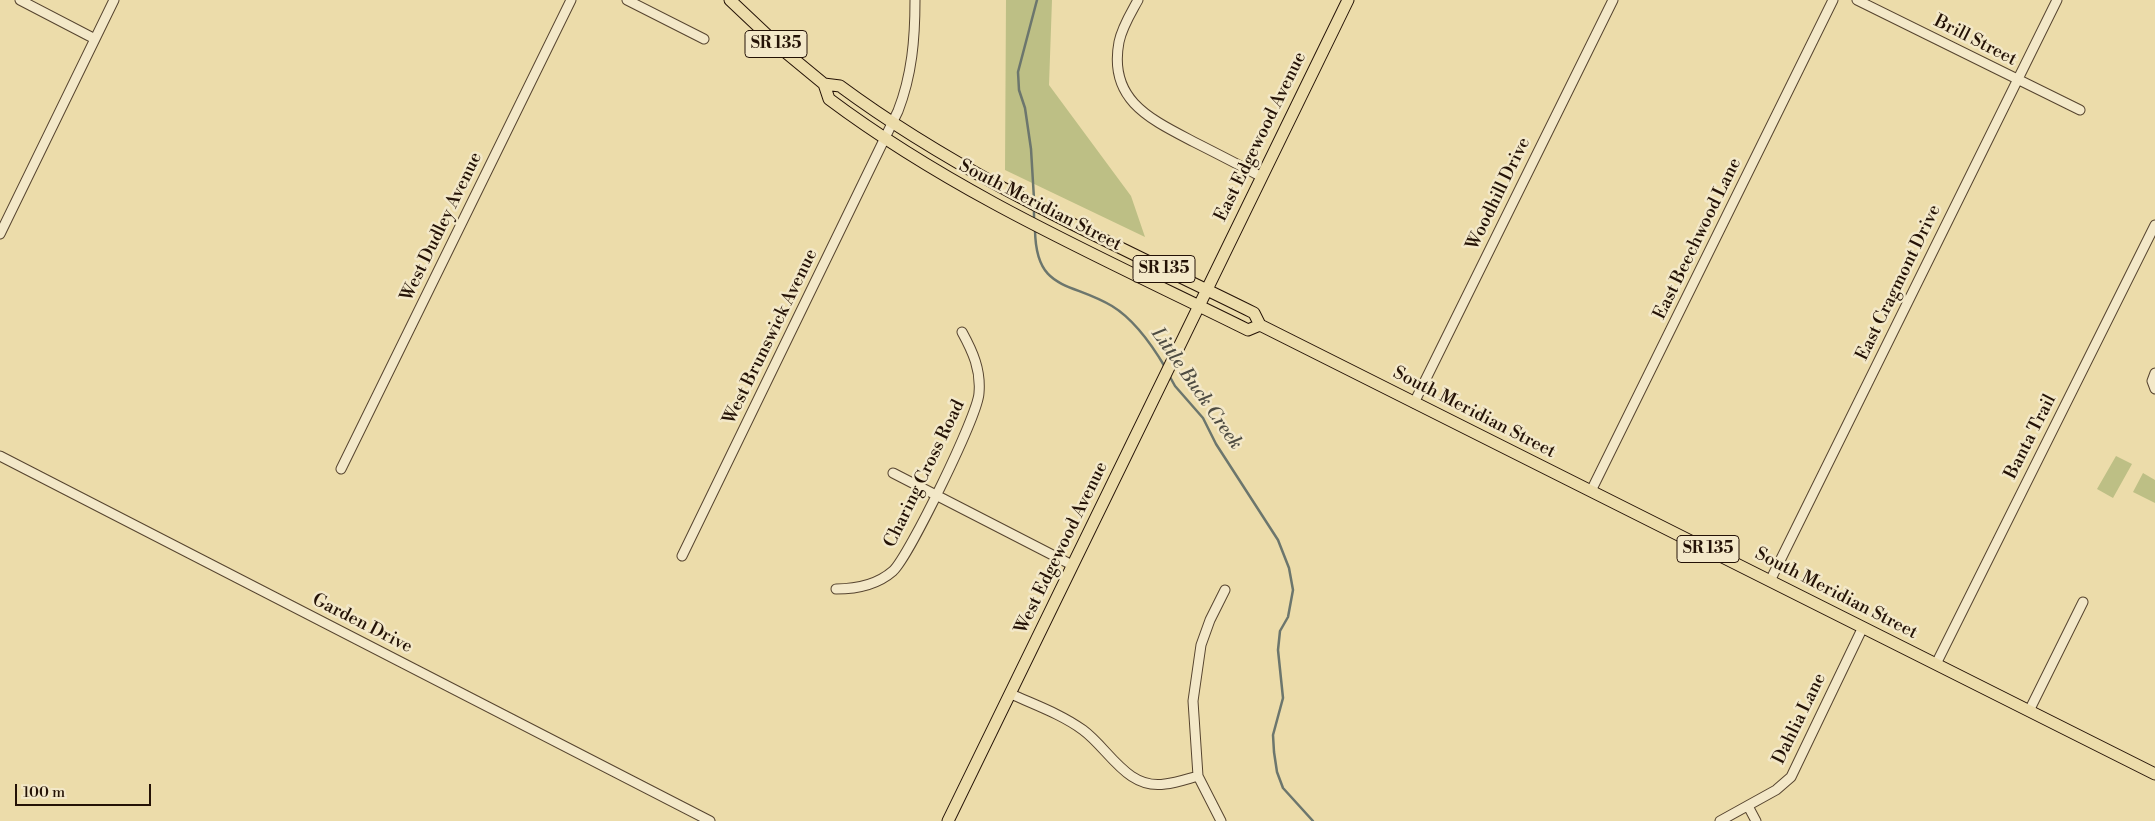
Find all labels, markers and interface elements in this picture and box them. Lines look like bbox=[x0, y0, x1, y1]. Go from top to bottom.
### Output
street label: Brill Street bbox=[1930, 11, 2020, 71]
road number: SR 135 bbox=[745, 31, 807, 58]
street label: East Edgewood Avenue bbox=[1210, 49, 1312, 225]
street label: Woodhill Drive bbox=[1462, 134, 1536, 254]
street label: West Dudley Avenue bbox=[397, 149, 487, 305]
street label: East Beechwood Lane bbox=[1649, 155, 1747, 323]
street label: South Meridian Street bbox=[955, 156, 1125, 256]
street label: East Cragmont Drive bbox=[1852, 202, 1946, 364]
street label: West Brunswick Avenue bbox=[719, 246, 823, 428]
road number: SR 135 bbox=[1133, 255, 1195, 282]
water label: Little Buck Creek bbox=[1146, 324, 1246, 454]
street label: South Meridian Street bbox=[1389, 363, 1559, 463]
street label: Banta Trail bbox=[2001, 391, 2061, 483]
street label: Charing Cross Road bbox=[880, 397, 970, 551]
street label: West Edgewood Avenue bbox=[1011, 458, 1113, 638]
road number: SR 135 bbox=[1677, 536, 1739, 562]
street label: South Meridian Street bbox=[1751, 544, 1921, 644]
street label: Garden Drive bbox=[308, 590, 416, 658]
street label: Dahlia Lane bbox=[1769, 670, 1831, 768]
scale bar bbox=[18, 774, 154, 806]
text: 100 m bbox=[23, 783, 65, 802]

